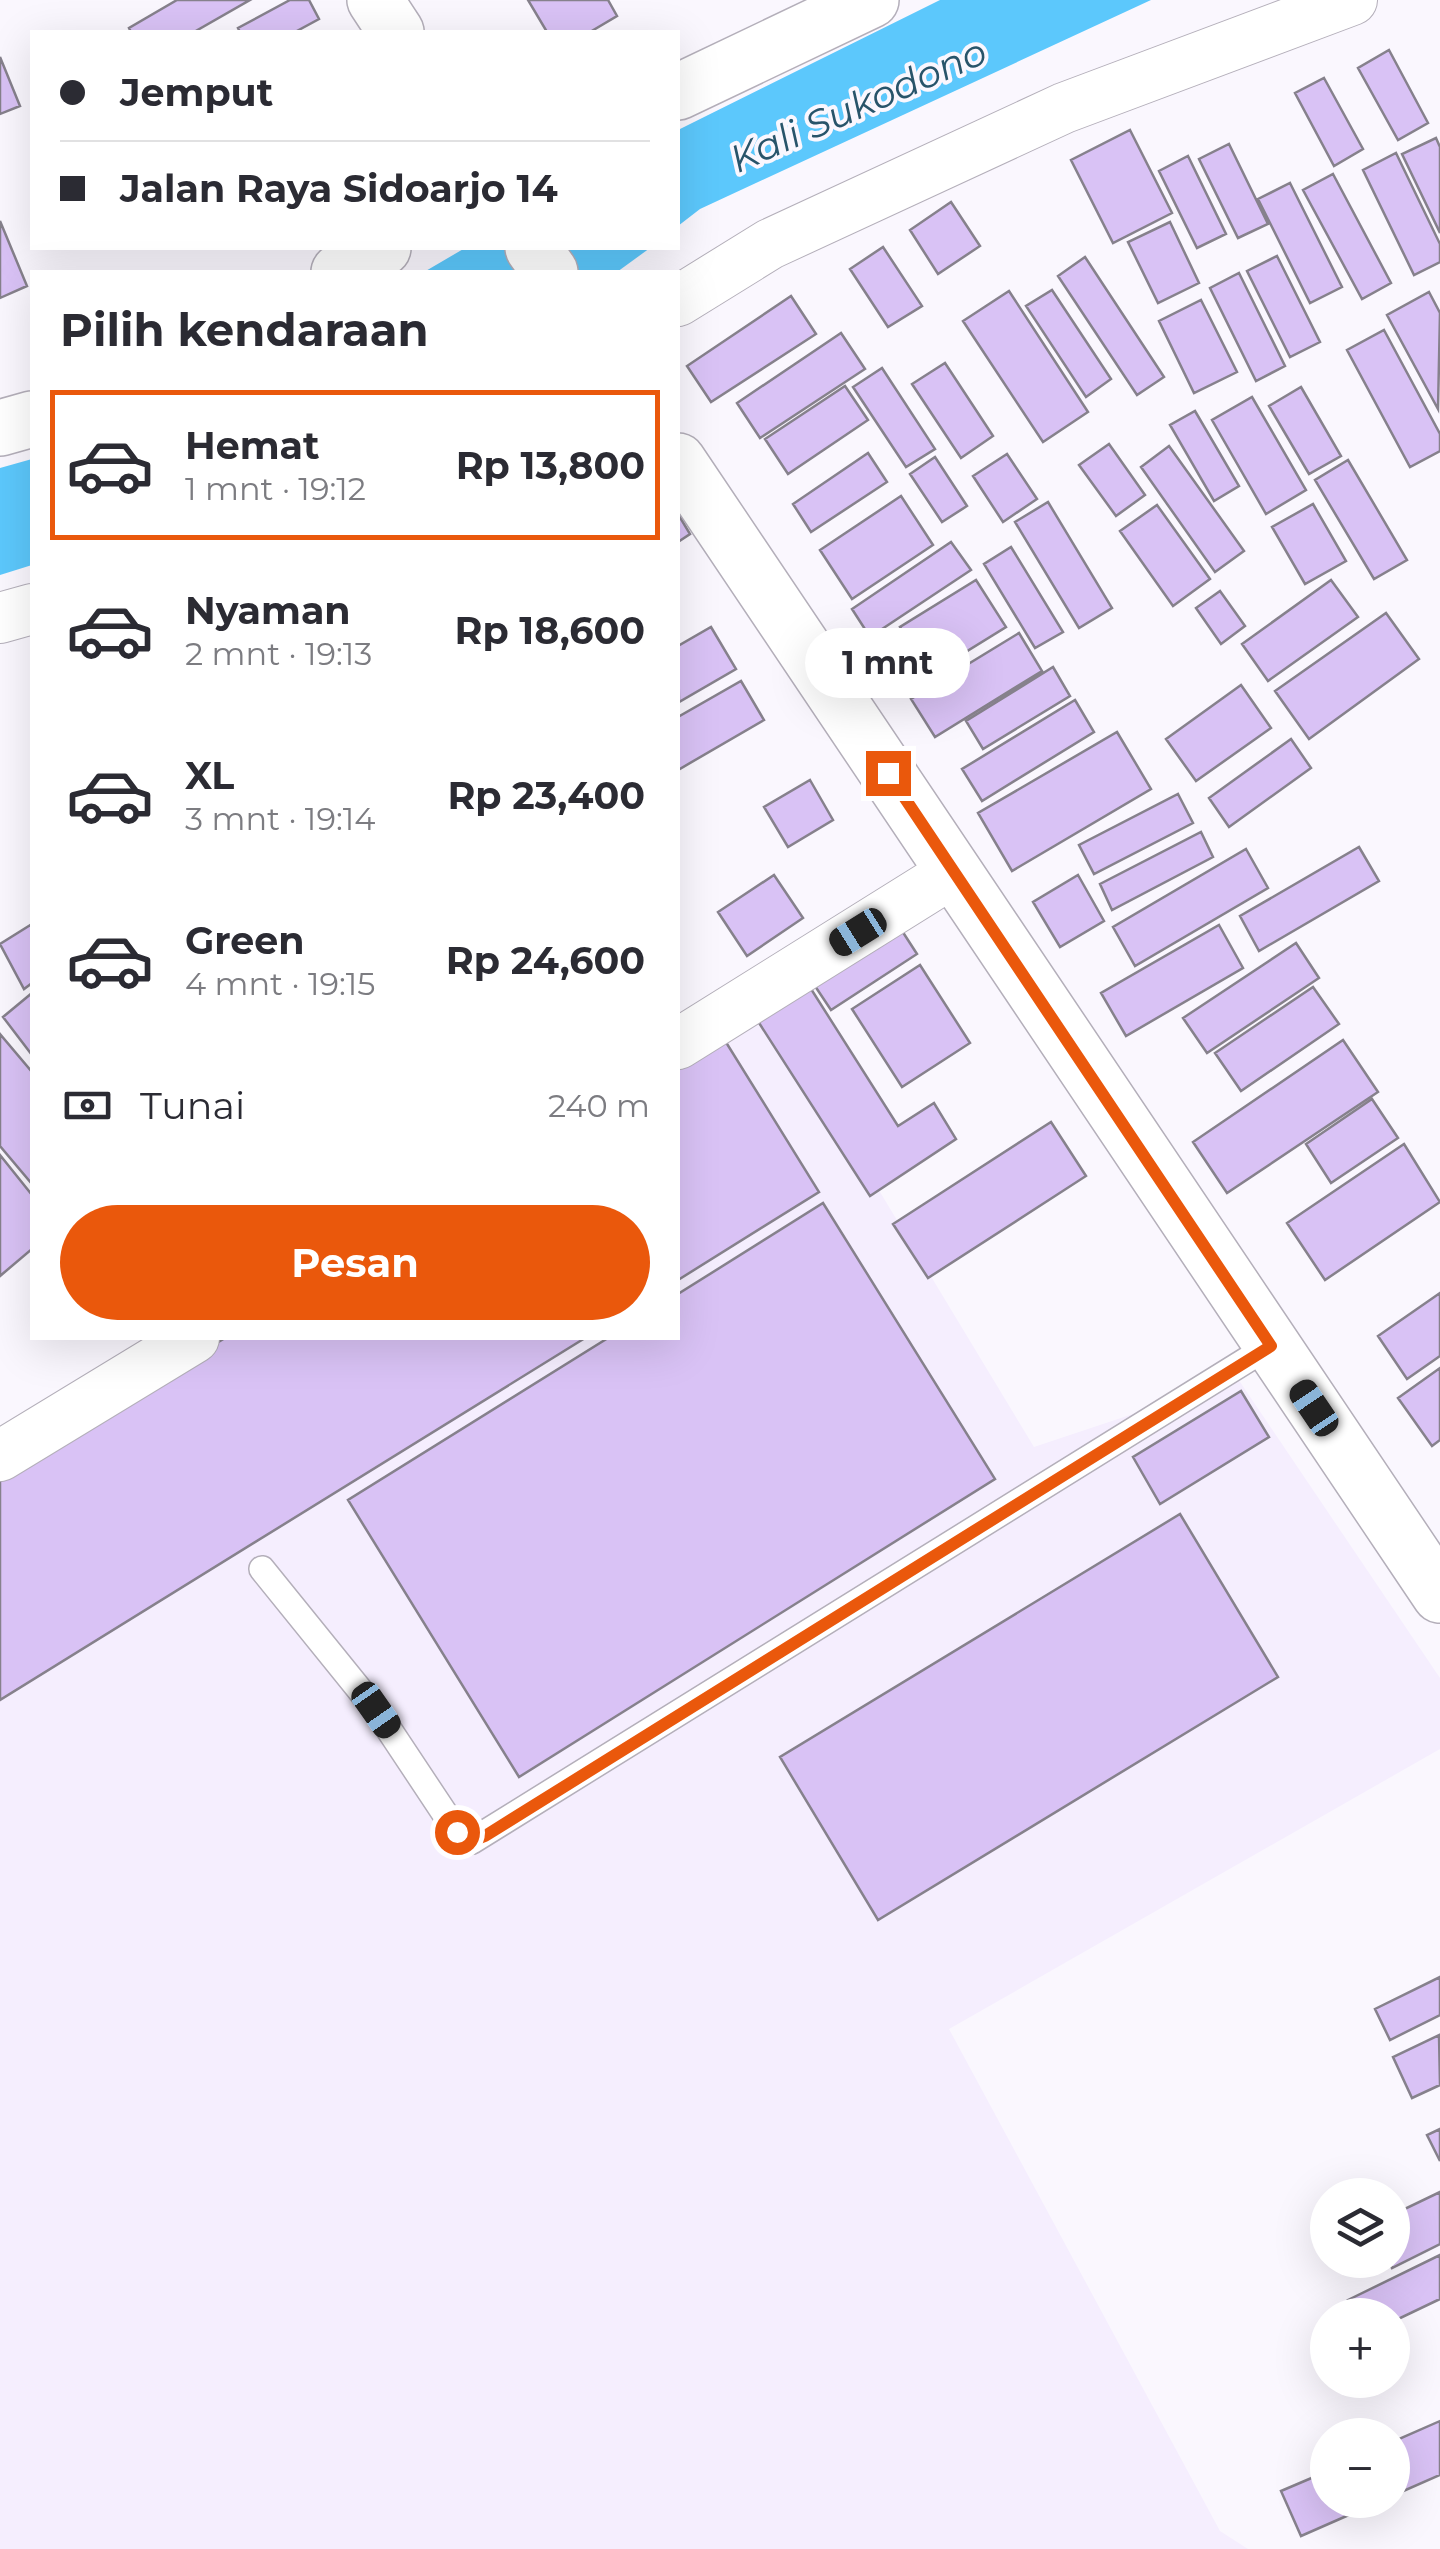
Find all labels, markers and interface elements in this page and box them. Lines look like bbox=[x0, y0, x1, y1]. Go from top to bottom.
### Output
water label: Kali Sukodono bbox=[722, 27, 994, 183]
text: Jemput bbox=[120, 69, 273, 116]
text: Jalan Raya Sidoarjo 14 bbox=[120, 165, 558, 212]
text: Pilih kendaraan bbox=[60, 302, 429, 357]
icon: car bbox=[65, 420, 155, 510]
text: Hemat bbox=[185, 422, 320, 469]
text: Rp 13,800 bbox=[456, 442, 645, 489]
text: 1 mnt · 19:12 bbox=[185, 469, 366, 508]
icon: car bbox=[65, 585, 155, 675]
text: Nyaman bbox=[185, 587, 351, 634]
text: Rp 18,600 bbox=[454, 607, 645, 654]
callout: 1 mnt bbox=[806, 628, 970, 698]
text: 2 mnt · 19:13 bbox=[185, 634, 372, 673]
text: 1 mnt bbox=[842, 643, 933, 682]
icon: car bbox=[65, 750, 155, 840]
route end bbox=[866, 751, 911, 796]
text: XL bbox=[185, 752, 234, 799]
text: Rp 23,400 bbox=[447, 772, 645, 819]
text: 3 mnt · 19:14 bbox=[185, 799, 375, 838]
car bbox=[825, 903, 891, 961]
icon: car bbox=[65, 915, 155, 1005]
text: Green bbox=[185, 917, 305, 964]
text: Rp 24,600 bbox=[446, 937, 645, 984]
text: 4 mnt · 19:15 bbox=[185, 964, 375, 1003]
icon: cash bbox=[60, 1078, 115, 1133]
text: Tunai bbox=[140, 1082, 245, 1129]
text: 240 m bbox=[548, 1086, 650, 1125]
button: Pesan bbox=[60, 1205, 650, 1320]
car bbox=[1285, 1375, 1343, 1441]
car bbox=[347, 1677, 405, 1743]
route start bbox=[435, 1810, 480, 1855]
map controls bbox=[1310, 2178, 1410, 2518]
button: layers bbox=[1310, 2178, 1410, 2278]
button: + bbox=[1310, 2298, 1410, 2398]
button: − bbox=[1310, 2418, 1410, 2518]

